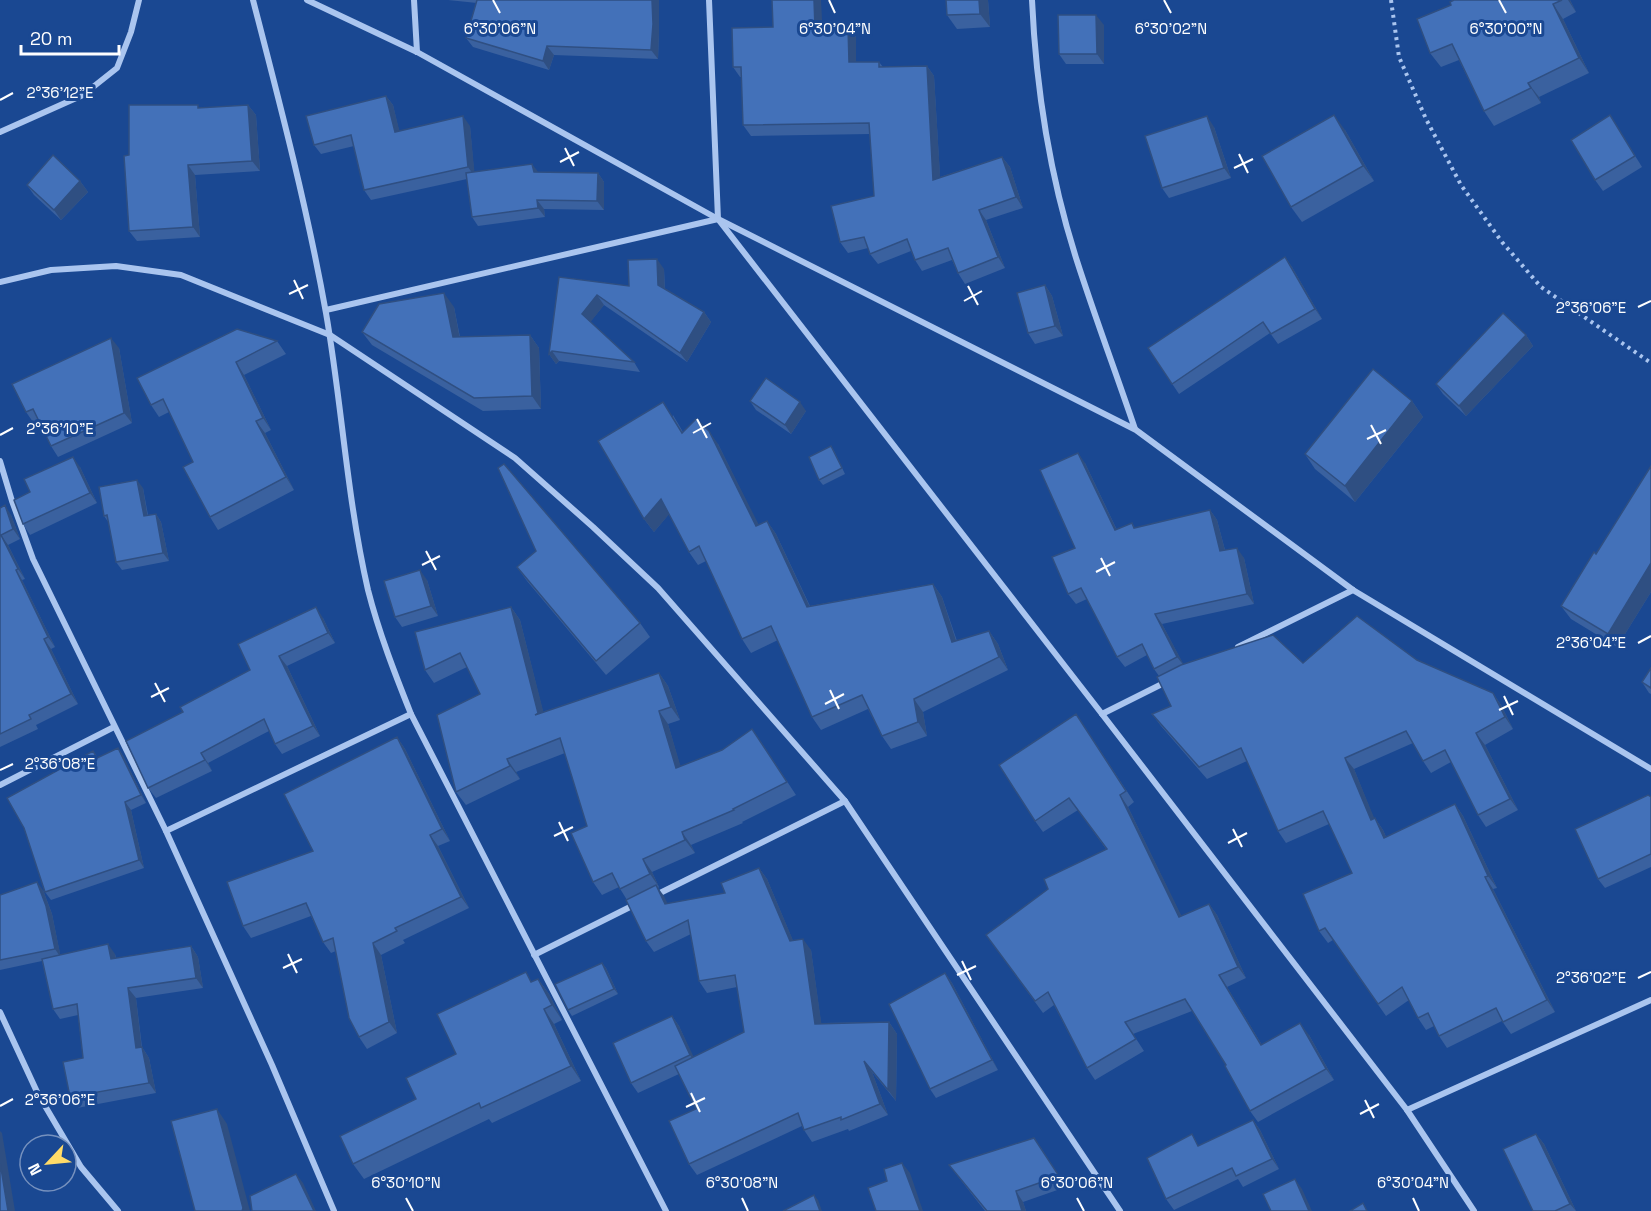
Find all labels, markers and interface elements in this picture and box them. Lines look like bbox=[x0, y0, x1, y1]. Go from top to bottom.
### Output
scale bar bbox=[21, 18, 118, 56]
text: 6°30'06"N bbox=[464, 19, 536, 38]
text: 6°30'04"N bbox=[799, 19, 871, 38]
text: 6°30'02"N bbox=[1135, 19, 1207, 38]
text: 6°30'00"N bbox=[1470, 19, 1542, 38]
text: 20 m bbox=[30, 27, 73, 50]
text: 2°36'12"E bbox=[27, 83, 93, 102]
text: 2°36'06"E bbox=[1556, 298, 1626, 317]
text: 2°36'10"E bbox=[26, 419, 94, 438]
text: 2°36'04"E bbox=[1556, 633, 1626, 652]
text: 2°36'08"E bbox=[25, 754, 95, 773]
text: 2°36'02"E bbox=[1556, 968, 1626, 987]
text: 2°36'06"E bbox=[25, 1090, 95, 1109]
north arrow bbox=[18, 1133, 78, 1193]
text: N bbox=[23, 1160, 47, 1179]
text: 6°30'10"N bbox=[371, 1173, 441, 1192]
text: 6°30'08"N bbox=[706, 1173, 778, 1192]
text: 6°30'06"N bbox=[1041, 1173, 1113, 1192]
text: 6°30'04"N bbox=[1377, 1173, 1449, 1192]

